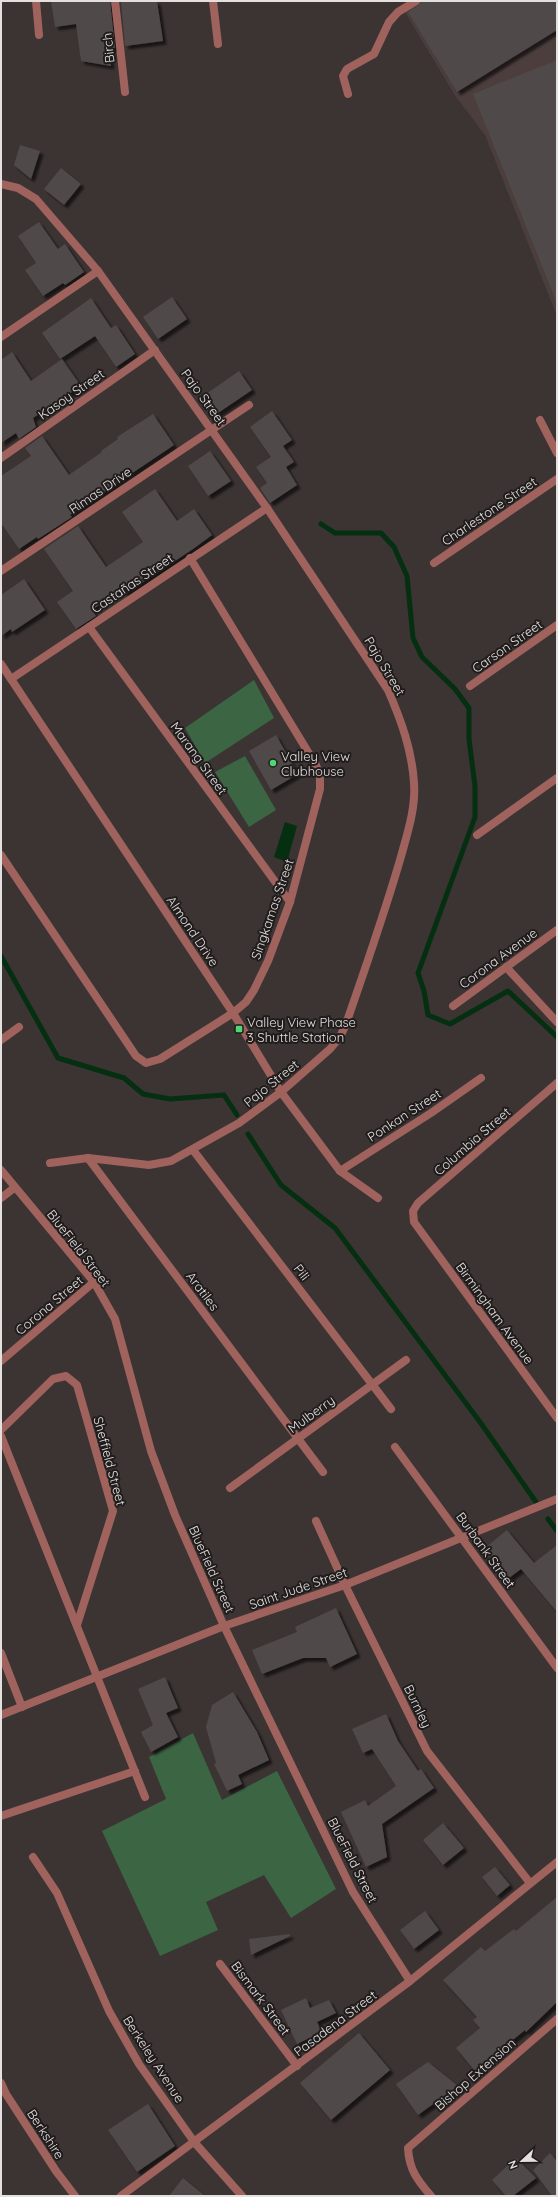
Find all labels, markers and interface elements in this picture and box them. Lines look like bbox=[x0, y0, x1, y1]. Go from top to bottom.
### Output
street label: Birch bbox=[98, 32, 118, 64]
street label: Kasoy Street bbox=[35, 365, 107, 423]
street label: Pajo Street bbox=[178, 366, 230, 428]
street label: Rimas Drive bbox=[66, 463, 134, 517]
street label: Charlestone Street bbox=[438, 473, 540, 549]
street label: Castañas Street bbox=[88, 550, 176, 616]
street label: Carson Street bbox=[469, 616, 545, 676]
street label: Pajo Street bbox=[361, 634, 409, 698]
street label: Marang Street bbox=[167, 718, 231, 798]
place label: Valley View Clubhouse bbox=[281, 748, 350, 779]
marker: Valley View Clubhouse bbox=[268, 758, 278, 768]
street label: Singkamas Street bbox=[247, 857, 297, 961]
street label: Almond Drive bbox=[164, 893, 222, 969]
street label: Corona Avenue bbox=[456, 924, 540, 992]
place label: Valley View Phase 3 Shuttle Station bbox=[247, 1014, 356, 1045]
marker: Valley View Phase 3 Shuttle Station bbox=[234, 1024, 244, 1034]
street label: Pajo Street bbox=[240, 1056, 302, 1110]
street label: Ponkan Street bbox=[364, 1085, 444, 1145]
street label: Columbia Street bbox=[430, 1103, 514, 1179]
street label: BlueField Street bbox=[44, 1206, 114, 1290]
street label: Birmingham Avenue bbox=[453, 1259, 537, 1367]
street label: Pili bbox=[291, 1261, 313, 1283]
street label: Aratiles bbox=[183, 1268, 223, 1314]
street label: Corona Street bbox=[12, 1272, 86, 1338]
street label: Mulberry bbox=[285, 1392, 337, 1436]
street label: Sheffield Street bbox=[90, 1415, 130, 1507]
street label: Burbank Street bbox=[453, 1509, 519, 1591]
street label: BlueField Street bbox=[186, 1523, 238, 1615]
street label: Saint Jude Street bbox=[247, 1564, 349, 1612]
street label: Burnley bbox=[401, 1682, 435, 1730]
street label: BlueField Street bbox=[325, 1815, 381, 1905]
street label: Bismark Street bbox=[228, 1958, 294, 2038]
street label: Pasadena Street bbox=[291, 1987, 379, 2059]
street label: Berkeley Avenue bbox=[120, 2013, 188, 2105]
street label: Bishop Extension bbox=[431, 2035, 519, 2113]
street label: Berkshire bbox=[24, 2106, 68, 2162]
north arrow bbox=[502, 2141, 542, 2181]
text: N bbox=[505, 2158, 521, 2171]

